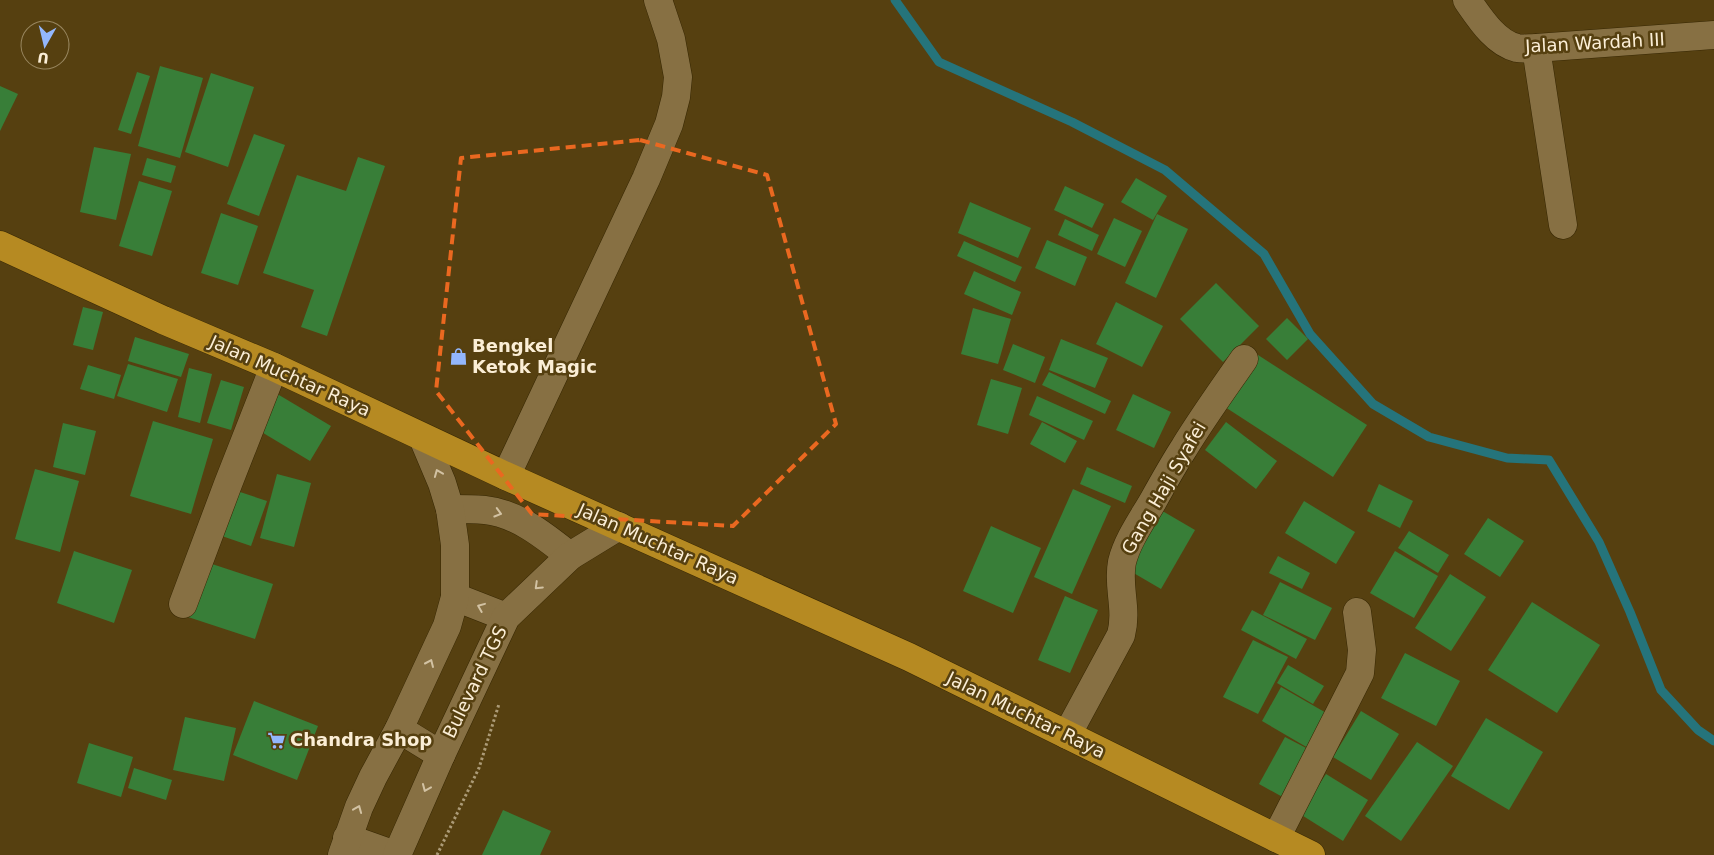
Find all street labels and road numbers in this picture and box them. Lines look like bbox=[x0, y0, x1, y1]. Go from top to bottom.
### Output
street label: Jalan Wardah III bbox=[1524, 28, 1665, 57]
street label: Jalan Muchtar Raya bbox=[206, 330, 374, 420]
street label: Gang Haji Syafei bbox=[1117, 418, 1210, 558]
street label: Jalan Muchtar Raya bbox=[574, 498, 742, 588]
street label: Bulevard TGS bbox=[438, 622, 511, 741]
street label: Jalan Muchtar Raya bbox=[943, 667, 1109, 762]

